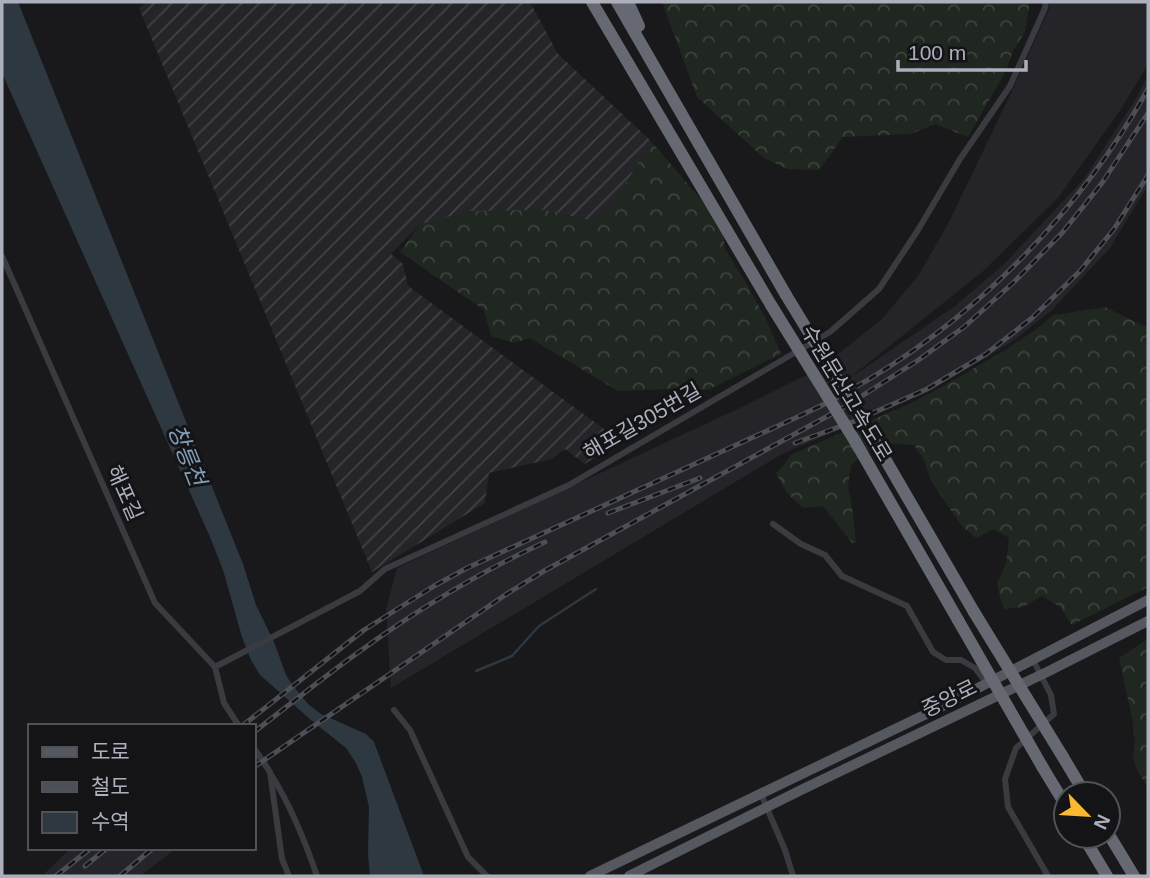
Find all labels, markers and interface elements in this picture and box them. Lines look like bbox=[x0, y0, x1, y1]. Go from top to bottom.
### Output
scale bar bbox=[898, 28, 1026, 72]
text: 100 m bbox=[908, 41, 966, 64]
street label: 수원문산고속도로 bbox=[797, 321, 897, 465]
street label: 해포길305번길 bbox=[579, 378, 705, 464]
water label: 창릉천 bbox=[163, 421, 212, 492]
street label: 해포길 bbox=[103, 462, 147, 524]
street label: 중앙로 bbox=[918, 675, 980, 721]
legend bbox=[28, 724, 256, 850]
text: 도로 bbox=[91, 740, 130, 763]
text: 철도 bbox=[91, 775, 130, 798]
north arrow bbox=[1052, 780, 1122, 850]
text: 수역 bbox=[91, 810, 130, 833]
text: N bbox=[1090, 811, 1114, 833]

